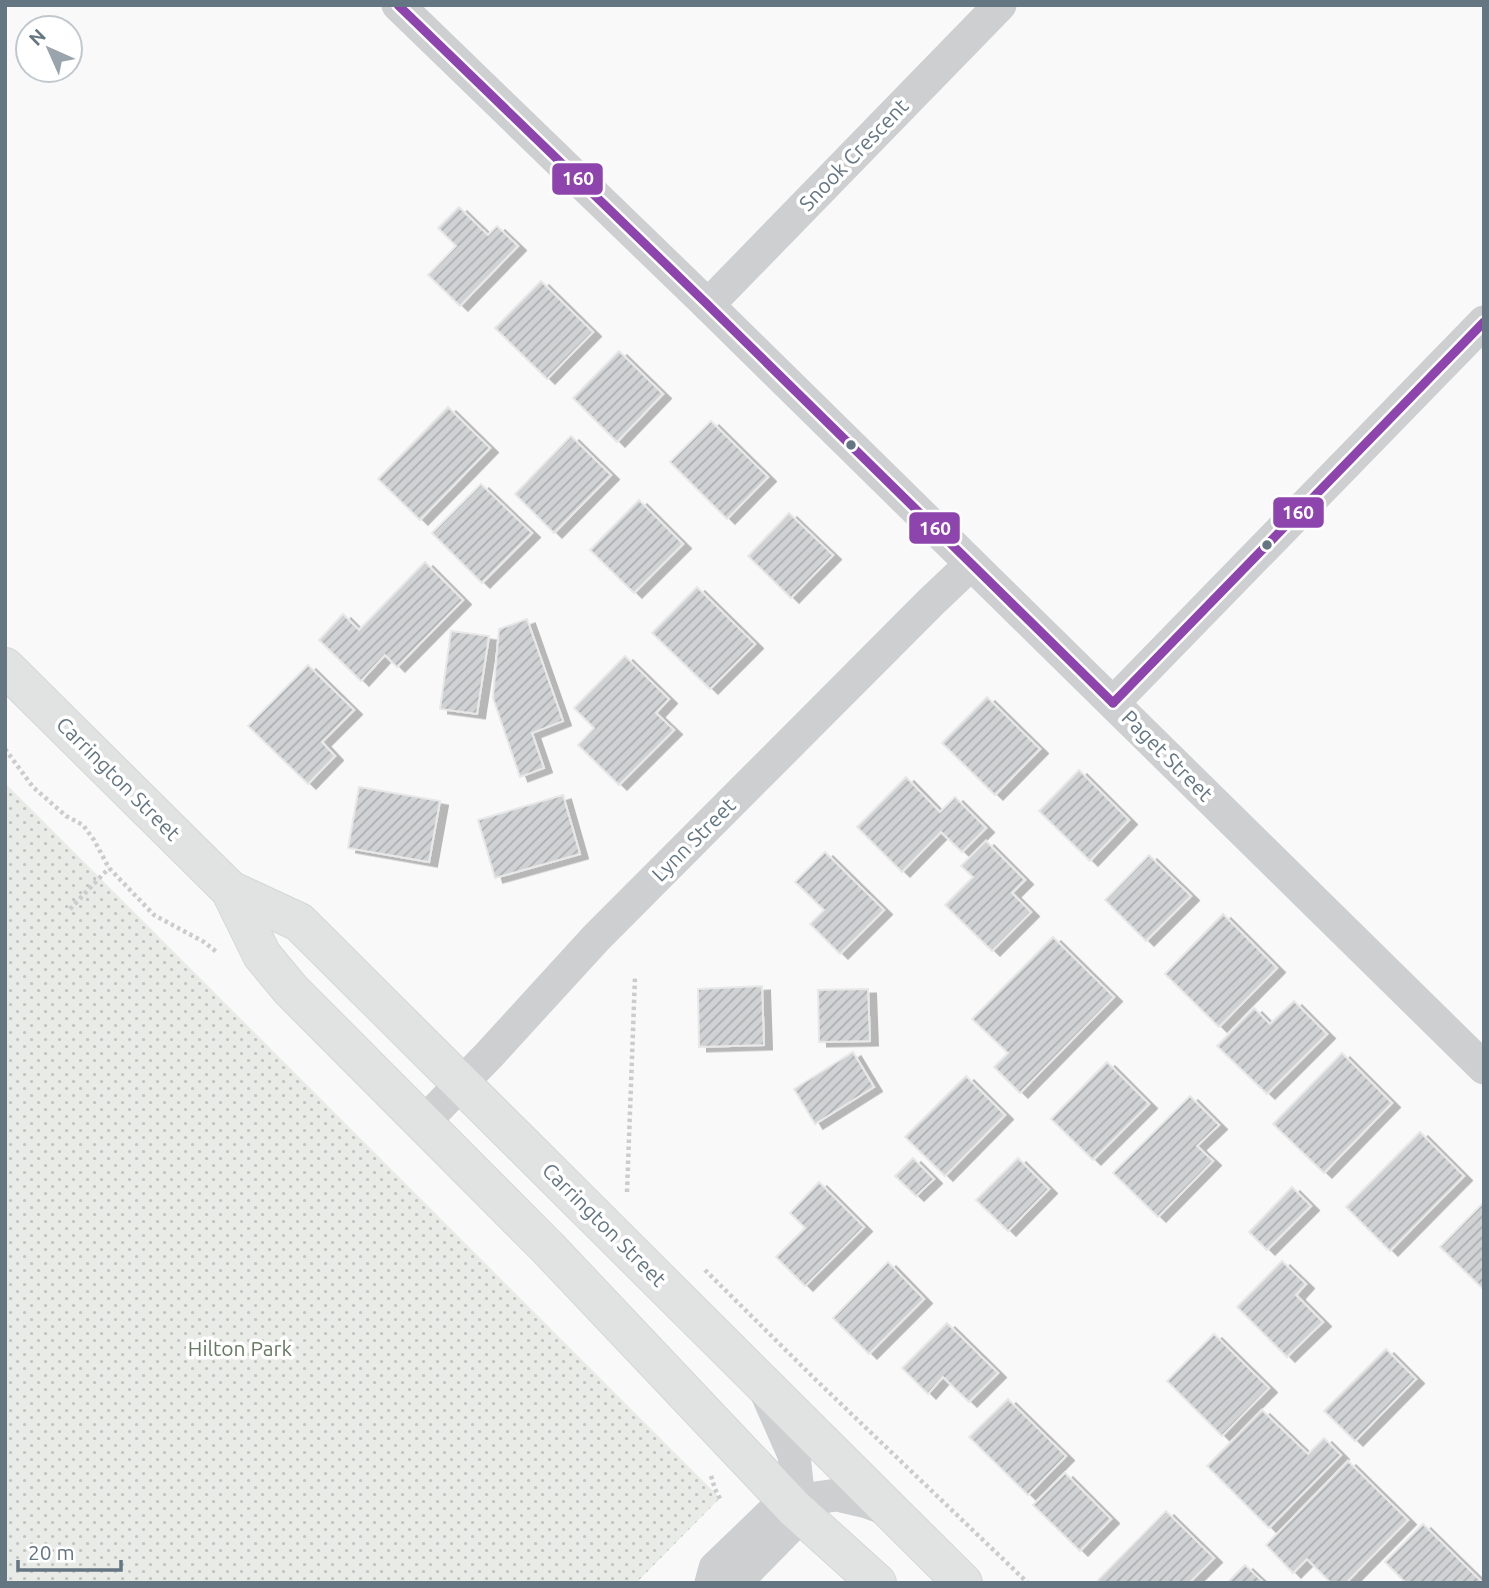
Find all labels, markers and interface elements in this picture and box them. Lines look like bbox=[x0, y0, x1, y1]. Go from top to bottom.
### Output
north arrow bbox=[14, 14, 84, 84]
text: N bbox=[24, 24, 50, 50]
street label: Snook Crescent bbox=[794, 93, 913, 215]
line badge: 160 bbox=[551, 162, 604, 196]
text: 160 bbox=[562, 167, 594, 189]
unlabelled marker bbox=[844, 438, 858, 452]
line badge: 160 bbox=[1272, 496, 1325, 529]
text: 160 bbox=[1282, 501, 1314, 523]
line badge: 160 bbox=[908, 511, 961, 545]
text: 160 bbox=[919, 517, 951, 539]
unlabelled marker bbox=[1260, 538, 1274, 552]
street label: Paget Street bbox=[1117, 705, 1218, 806]
street label: Carrington Street bbox=[52, 712, 185, 845]
street label: Lynn Street bbox=[647, 793, 740, 886]
street label: Carrington Street bbox=[538, 1158, 671, 1291]
park label: Hilton Park bbox=[188, 1336, 293, 1360]
scale bar bbox=[18, 1528, 121, 1572]
text: 20 m bbox=[28, 1540, 75, 1564]

